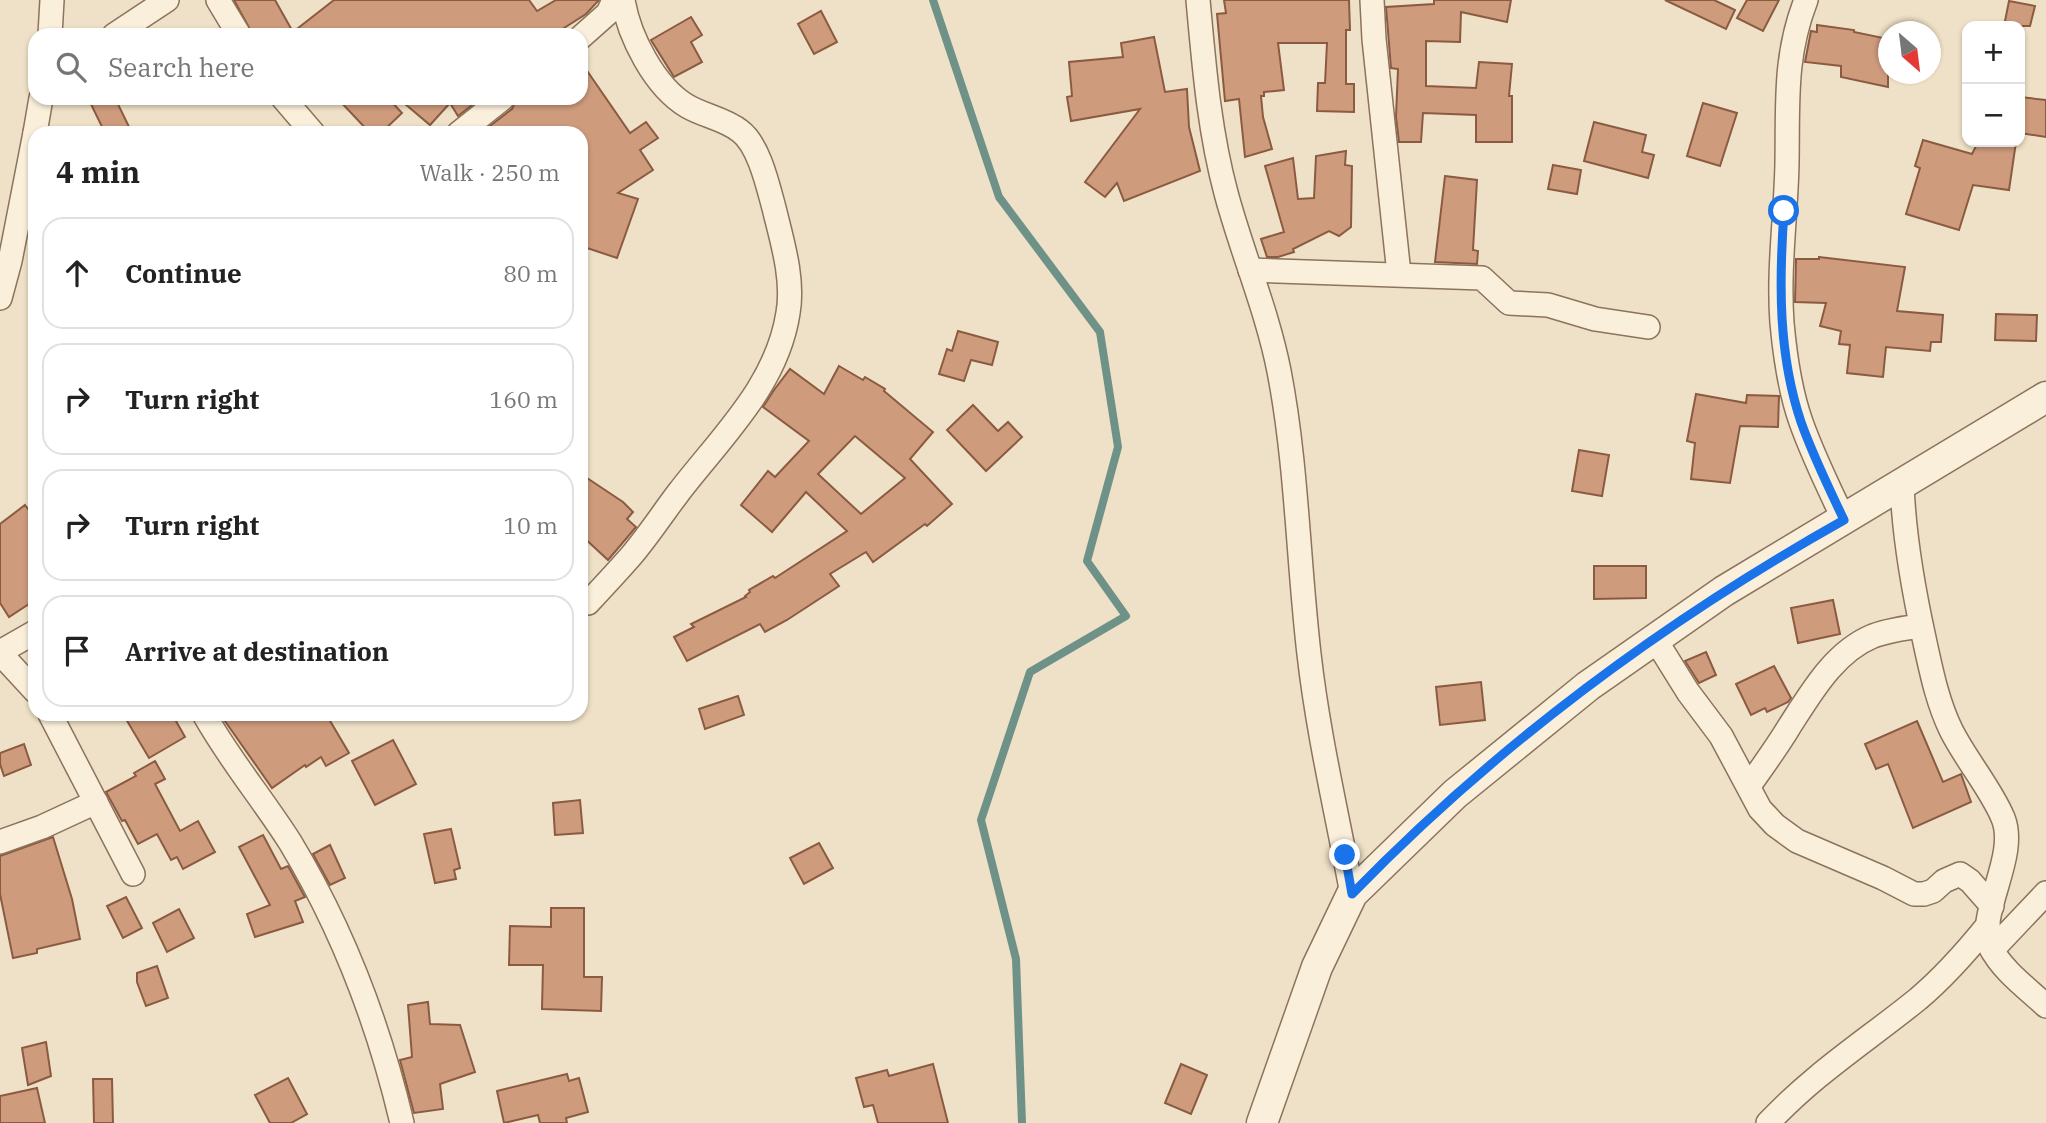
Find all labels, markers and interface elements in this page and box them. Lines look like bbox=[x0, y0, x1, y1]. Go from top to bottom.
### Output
north arrow bbox=[1878, 21, 1941, 84]
map controls bbox=[1962, 21, 2025, 147]
button: + bbox=[1962, 21, 2025, 84]
search box bbox=[28, 28, 588, 105]
icon: search bbox=[52, 48, 90, 86]
text: Search here bbox=[108, 50, 254, 84]
button: − bbox=[1962, 84, 2025, 147]
text: 4 min bbox=[56, 152, 140, 191]
text: Walk · 250 m bbox=[419, 157, 560, 187]
route start bbox=[1768, 195, 1799, 226]
icon: ahead bbox=[58, 254, 96, 292]
text: Continue bbox=[125, 256, 242, 290]
text: 80 m bbox=[503, 258, 558, 288]
icon: right bbox=[58, 380, 96, 418]
text: Turn right bbox=[125, 382, 259, 416]
text: 160 m bbox=[489, 384, 558, 414]
icon: right bbox=[58, 506, 96, 544]
text: Turn right bbox=[125, 508, 259, 542]
text: 10 m bbox=[503, 510, 558, 540]
icon: arrive bbox=[58, 632, 96, 670]
text: Arrive at destination bbox=[125, 634, 389, 668]
route end bbox=[1329, 839, 1360, 870]

